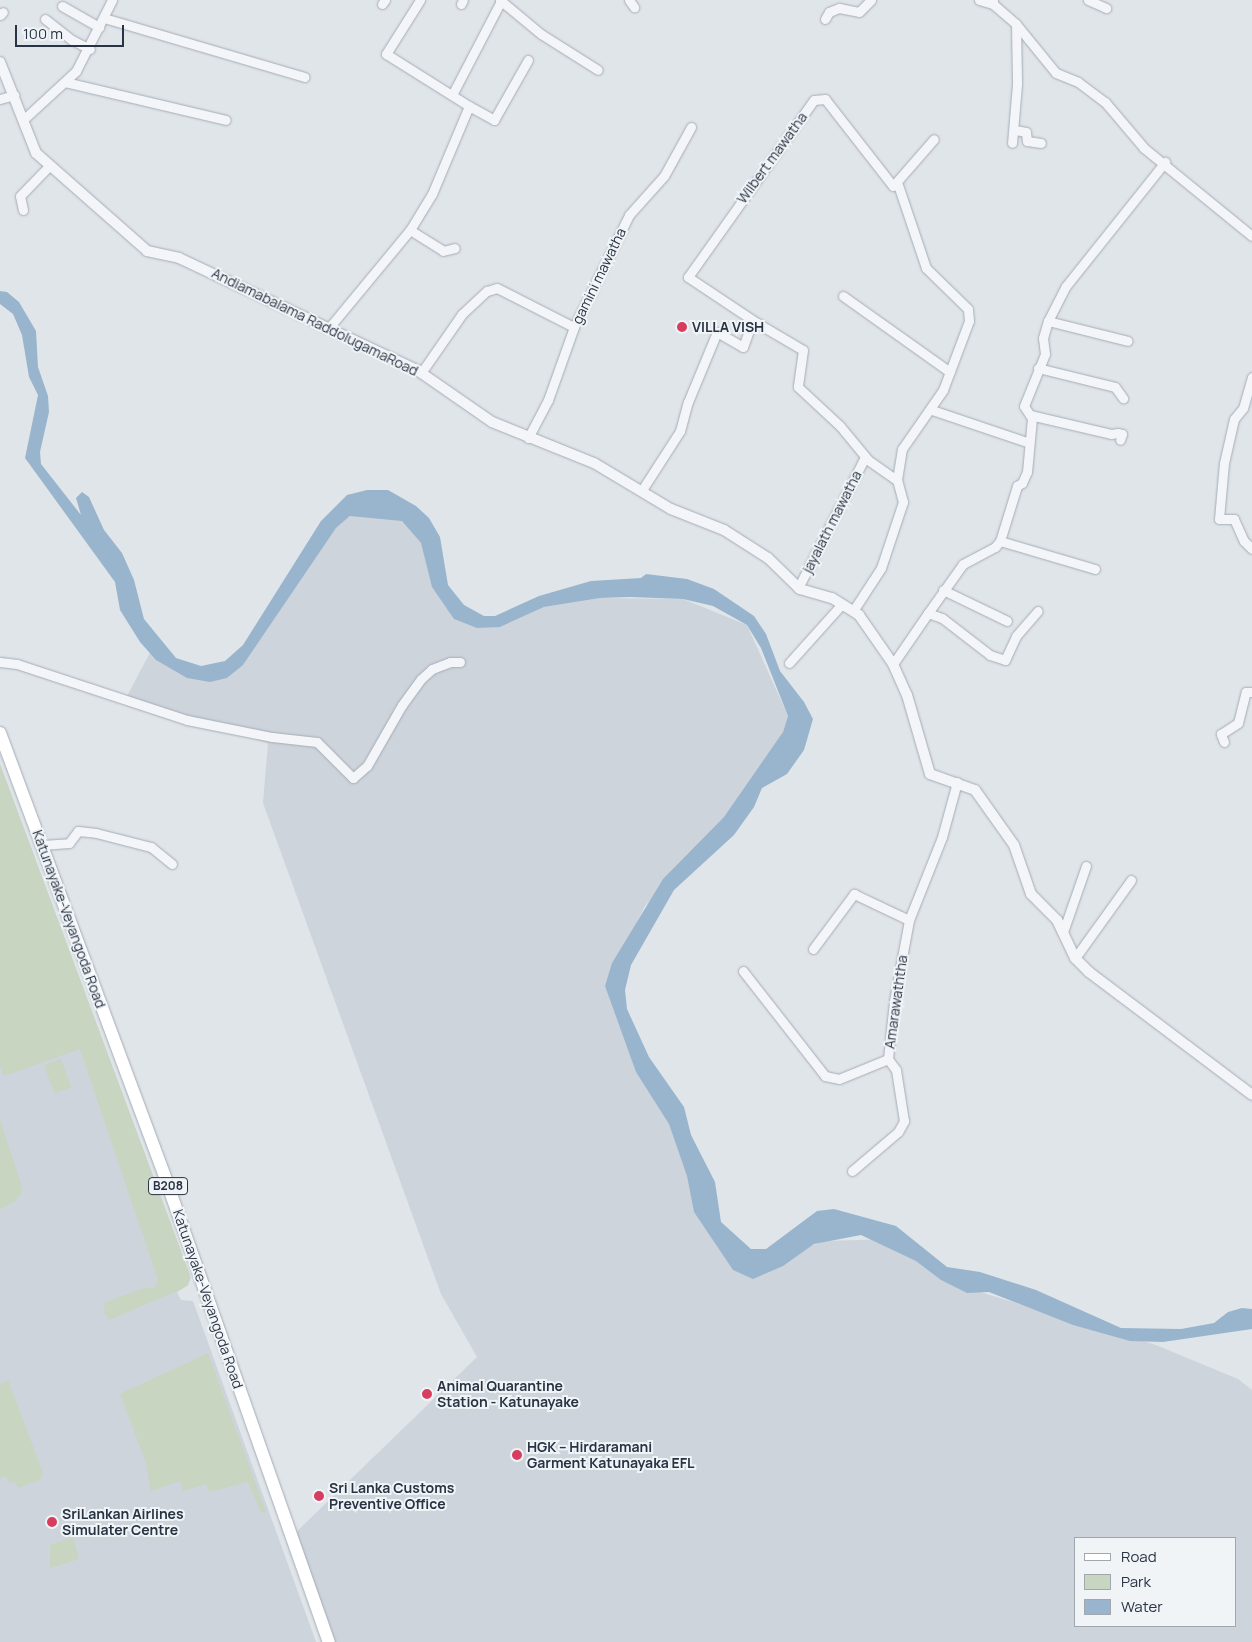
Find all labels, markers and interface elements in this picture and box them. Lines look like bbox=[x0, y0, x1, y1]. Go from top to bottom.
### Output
scale bar bbox=[18, 15, 126, 47]
text: 100 m bbox=[23, 23, 63, 44]
street label: Wilbert mawatha bbox=[733, 109, 811, 207]
street label: gamini mawatha bbox=[568, 225, 630, 327]
street label: Andiamabalama RaddolugamaRoad bbox=[209, 265, 421, 379]
place label: VILLA VISH bbox=[692, 319, 764, 335]
marker: VILLA VISH bbox=[676, 321, 688, 333]
street label: jayalath mawatha bbox=[799, 468, 865, 576]
street label: Katunayake-Veyangoda Road bbox=[29, 828, 109, 1010]
street label: Amarawaththa bbox=[881, 954, 911, 1050]
road number: B208 bbox=[148, 1176, 188, 1196]
street label: Katunayake-Veyangoda Road bbox=[169, 1207, 247, 1391]
place label: Animal Quarantine Station - Katunayake bbox=[437, 1378, 579, 1410]
marker: Animal Quarantine Station - Katunayake bbox=[421, 1388, 433, 1400]
place label: HGK – Hirdaramani Garment Katunayaka EFL bbox=[527, 1439, 695, 1471]
marker: HGK – Hirdaramani Garment Katunayaka EFL bbox=[511, 1449, 523, 1461]
place label: Sri Lanka Customs Preventive Office bbox=[329, 1480, 454, 1512]
marker: Sri Lanka Customs Preventive Office bbox=[313, 1490, 325, 1502]
place label: SriLankan Airlines Simulater Centre bbox=[62, 1506, 184, 1538]
marker: SriLankan Airlines Simulater Centre bbox=[46, 1516, 58, 1528]
legend bbox=[1074, 1537, 1237, 1627]
text: Road bbox=[1121, 1546, 1157, 1567]
text: Park bbox=[1121, 1571, 1151, 1592]
text: Water bbox=[1121, 1596, 1163, 1617]

